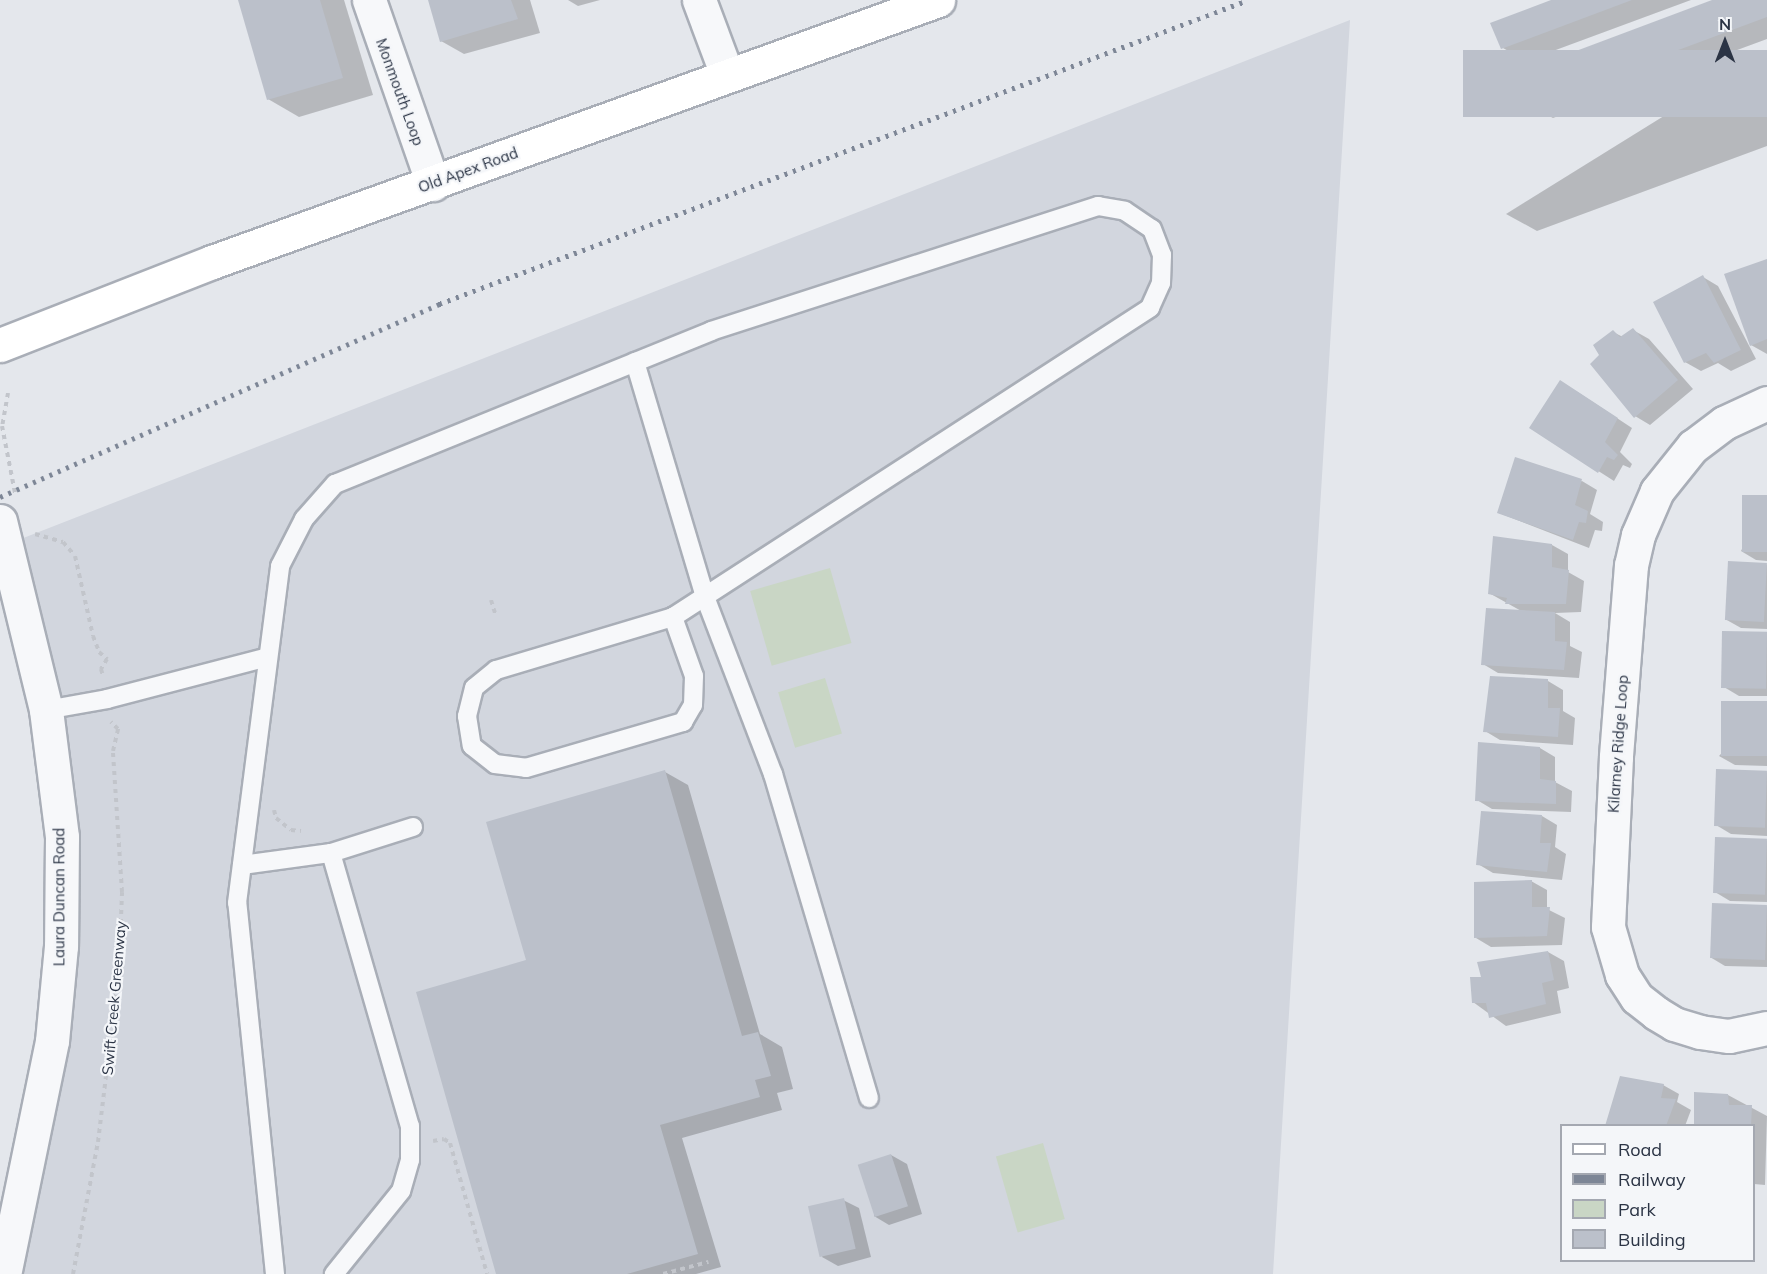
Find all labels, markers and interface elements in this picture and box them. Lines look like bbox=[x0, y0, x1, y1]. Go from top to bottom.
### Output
north arrow bbox=[1695, 12, 1755, 72]
text: N bbox=[1719, 14, 1731, 34]
street label: Monmouth Loop bbox=[372, 36, 428, 148]
street label: Old Apex Road bbox=[416, 144, 520, 196]
street label: Kilarney Ridge Loop bbox=[1604, 674, 1632, 814]
street label: Laura Duncan Road bbox=[50, 828, 68, 966]
street label: Swift Creek Greenway bbox=[98, 920, 130, 1076]
legend bbox=[1560, 1124, 1755, 1262]
text: Road bbox=[1618, 1138, 1662, 1161]
text: Railway bbox=[1618, 1168, 1686, 1191]
text: Park bbox=[1618, 1198, 1656, 1221]
text: Building bbox=[1618, 1228, 1686, 1251]

